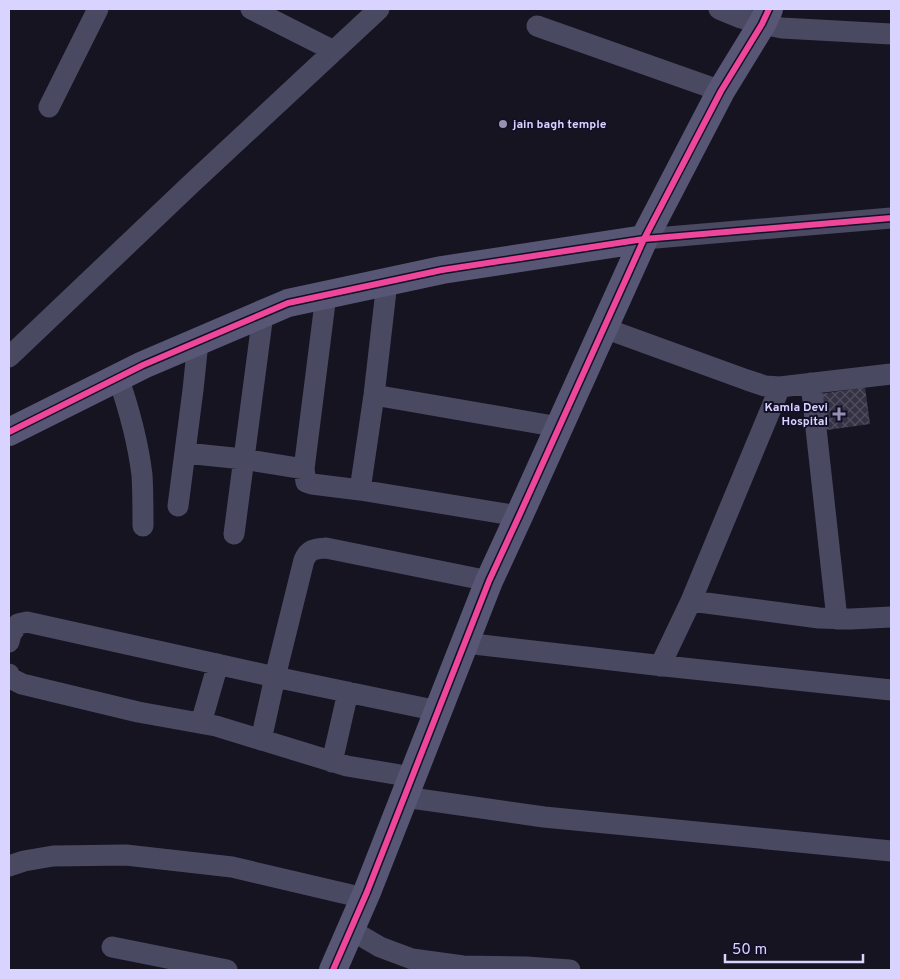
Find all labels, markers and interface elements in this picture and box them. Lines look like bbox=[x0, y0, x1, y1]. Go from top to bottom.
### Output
place label: jain bagh temple bbox=[512, 117, 607, 133]
marker: jain bagh temple bbox=[497, 118, 509, 130]
place label: Kamla Devi Hospital bbox=[764, 400, 828, 430]
marker: Kamla Devi Hospital bbox=[832, 407, 846, 421]
scale bar bbox=[725, 932, 862, 964]
text: 50 m bbox=[732, 941, 767, 960]

